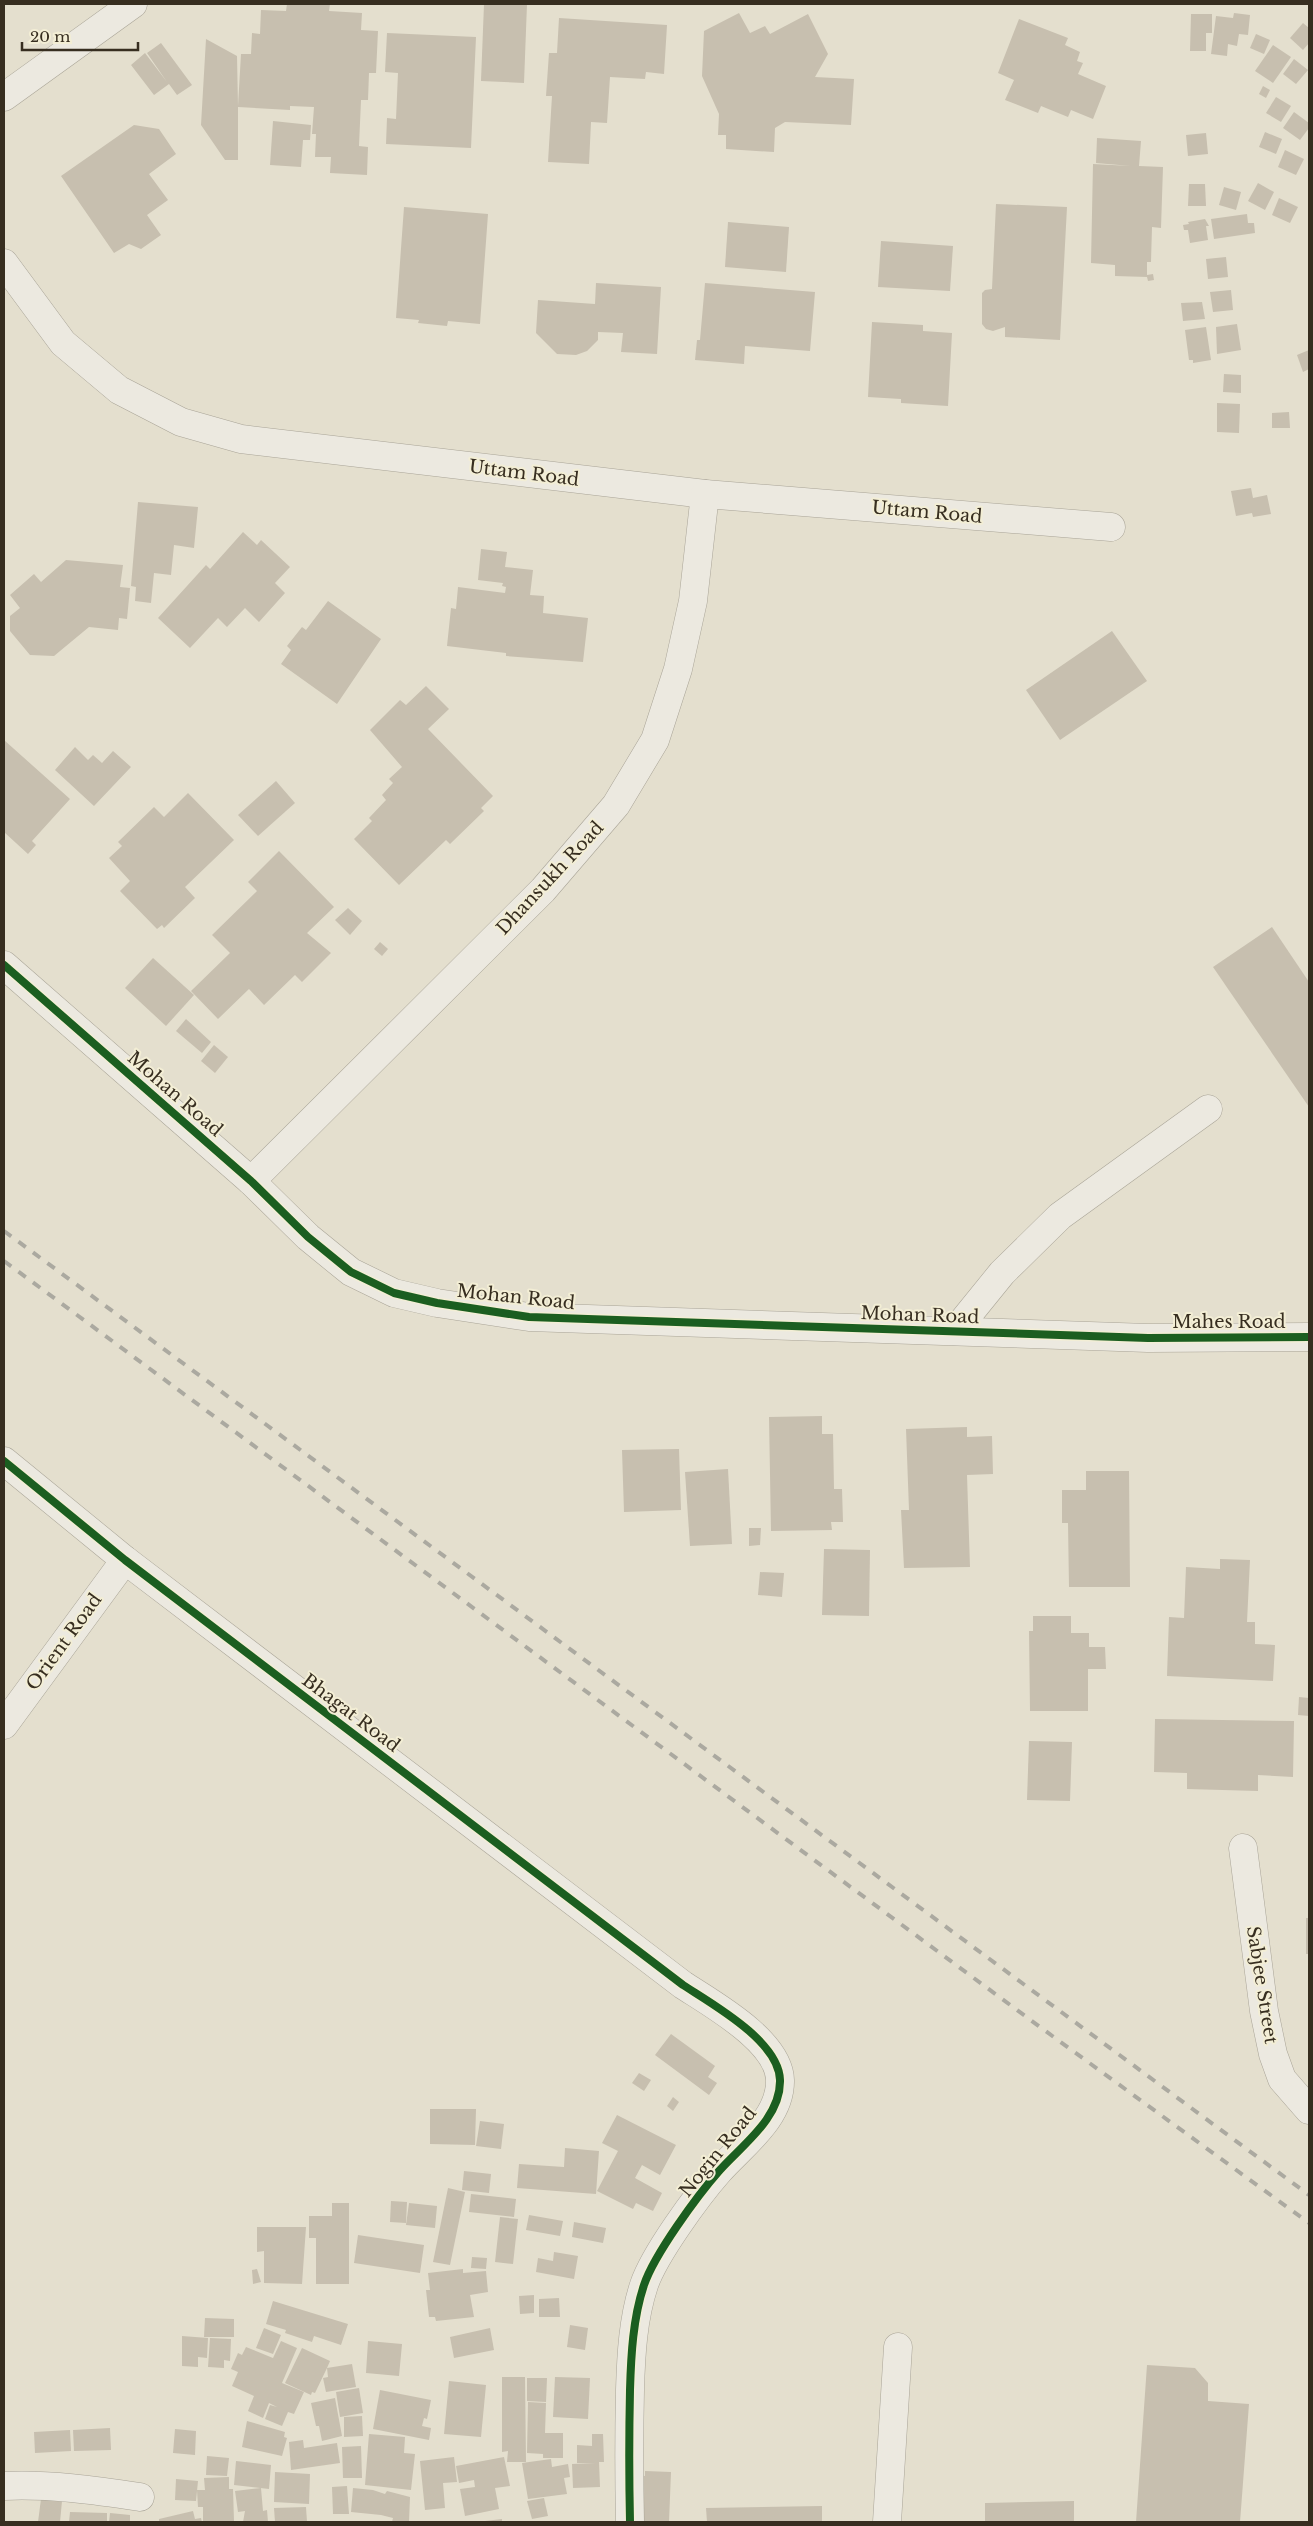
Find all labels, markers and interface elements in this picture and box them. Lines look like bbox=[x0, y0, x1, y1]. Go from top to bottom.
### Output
scale bar bbox=[22, 20, 139, 52]
text: 20 m bbox=[30, 27, 70, 46]
street label: Uttam Road bbox=[468, 455, 580, 491]
street label: Uttam Road bbox=[871, 496, 983, 528]
street label: Dhansukh Road bbox=[492, 817, 608, 939]
street label: Mohan Road bbox=[123, 1047, 227, 1141]
street label: Mohan Road bbox=[456, 1280, 576, 1314]
street label: Mohan Road bbox=[860, 1302, 980, 1328]
street label: Mahes Road bbox=[1172, 1311, 1286, 1333]
street label: Orient Road bbox=[21, 1589, 107, 1695]
street label: Bhagat Road bbox=[298, 1669, 404, 1757]
street label: Sabjee Street bbox=[1242, 1925, 1282, 2046]
street label: Nogin Road bbox=[675, 2102, 761, 2202]

